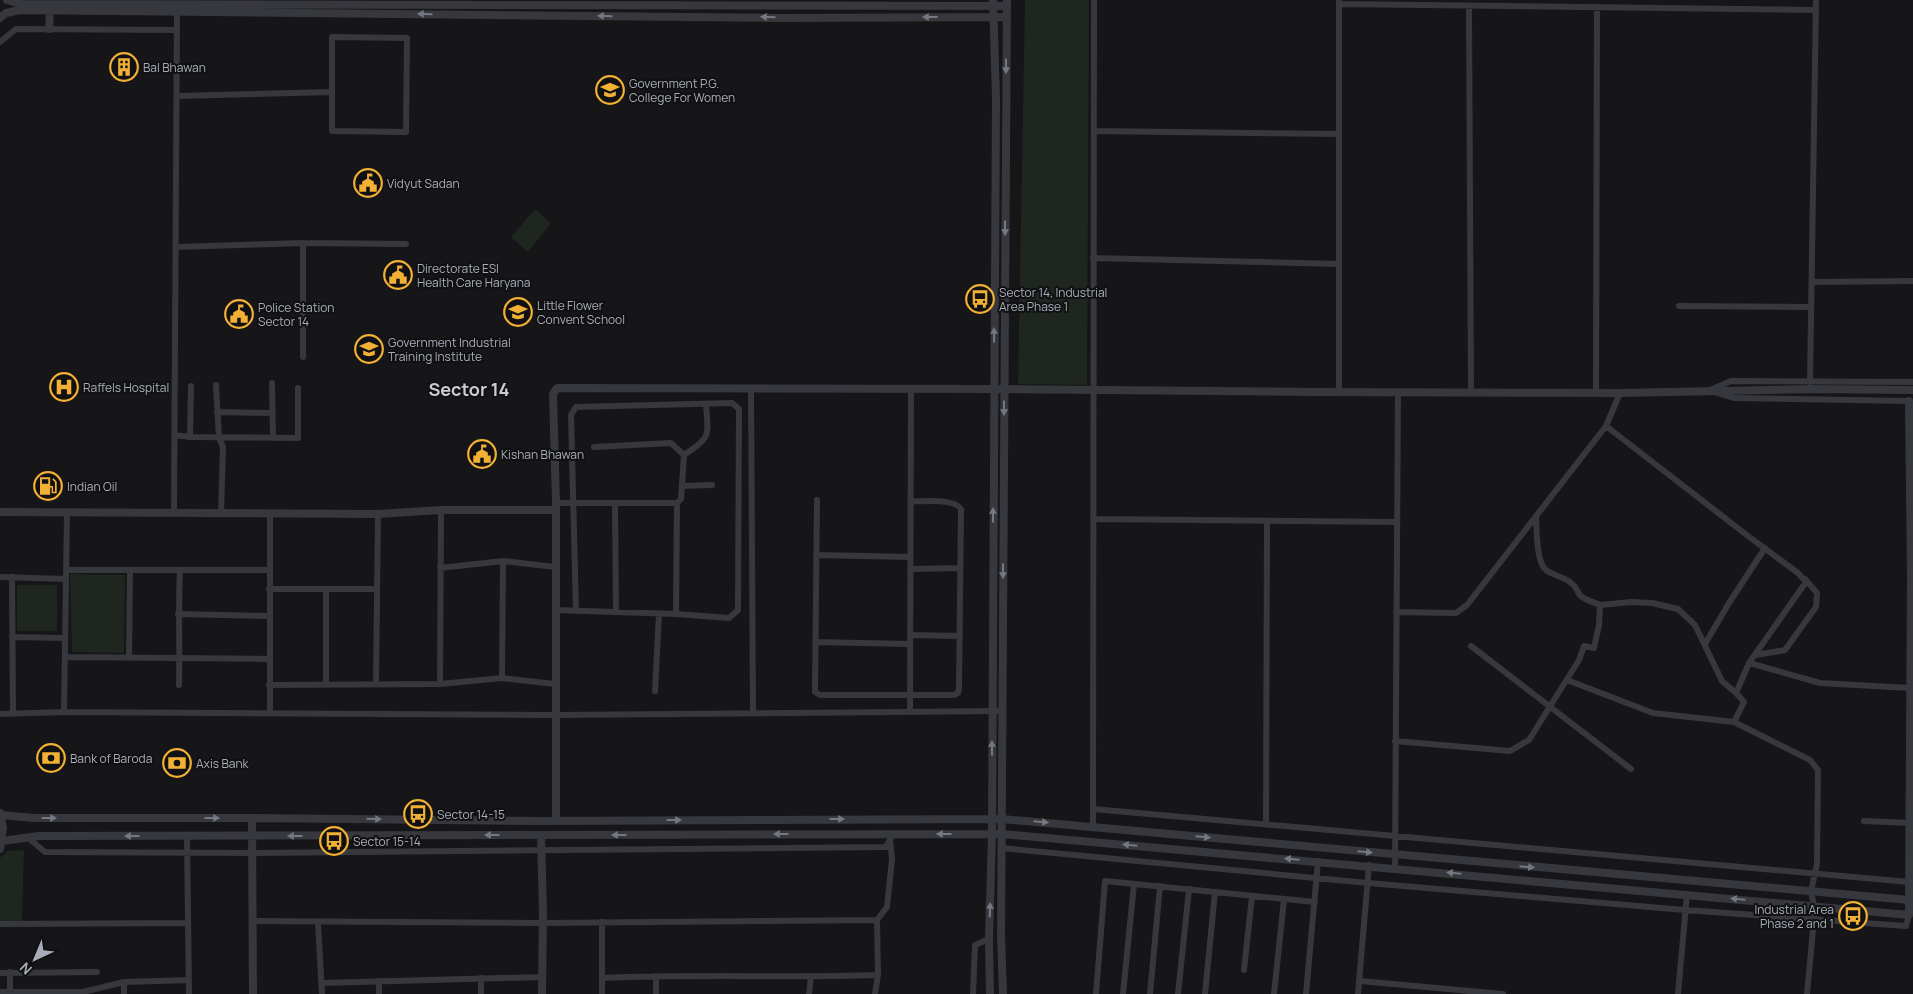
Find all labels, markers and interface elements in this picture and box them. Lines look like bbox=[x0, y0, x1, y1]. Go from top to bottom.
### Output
one-way arrow bbox=[417, 10, 433, 18]
one-way arrow bbox=[597, 12, 613, 20]
one-way arrow bbox=[760, 13, 776, 21]
one-way arrow bbox=[922, 13, 938, 21]
building icon: Bal Bhawan bbox=[109, 52, 139, 82]
one-way arrow bbox=[1002, 58, 1010, 74]
place label: Bal Bhawan bbox=[143, 59, 206, 76]
school or university icon: Government P.G. College For Women bbox=[595, 75, 625, 105]
place label: Government P.G. College For Women bbox=[629, 75, 735, 106]
public building icon: Vidyut Sadan bbox=[353, 168, 383, 198]
place label: Vidyut Sadan bbox=[387, 175, 460, 192]
one-way arrow bbox=[1001, 221, 1009, 237]
public building icon: Directorate ESI Health Care Haryana bbox=[383, 260, 413, 290]
place label: Directorate ESI Health Care Haryana bbox=[417, 260, 530, 291]
bus stop icon: Sector 14, Industrial Area Phase 1 bbox=[965, 284, 995, 314]
place label: Sector 14, Industrial Area Phase 1 bbox=[999, 284, 1107, 315]
school or university icon: Little Flower Convent School bbox=[503, 297, 533, 327]
place label: Little Flower Convent School bbox=[537, 297, 625, 328]
public building icon: Police Station Sector 14 bbox=[224, 299, 254, 329]
place label: Police Station Sector 14 bbox=[258, 299, 335, 330]
one-way arrow bbox=[990, 327, 998, 343]
school or university icon: Government Industrial Training Institute bbox=[354, 334, 384, 364]
place label: Government Industrial Training Institute bbox=[388, 334, 511, 365]
hospital icon: Raffels Hospital bbox=[49, 372, 79, 402]
district label: Sector 14 bbox=[428, 377, 510, 401]
place label: Raffels Hospital bbox=[83, 379, 169, 396]
one-way arrow bbox=[1000, 401, 1008, 417]
public building icon: Kishan Bhawan bbox=[467, 439, 497, 469]
place label: Kishan Bhawan bbox=[501, 446, 584, 463]
fuel station icon: Indian Oil bbox=[33, 471, 63, 501]
place label: Indian Oil bbox=[67, 478, 117, 495]
one-way arrow bbox=[989, 507, 997, 523]
one-way arrow bbox=[999, 563, 1007, 579]
one-way arrow bbox=[988, 740, 996, 756]
bank icon: Bank of Baroda bbox=[36, 743, 66, 773]
bank icon: Axis Bank bbox=[162, 748, 192, 778]
place label: Bank of Baroda bbox=[70, 750, 152, 767]
place label: Axis Bank bbox=[196, 755, 250, 772]
bus stop icon: Sector 14-15 bbox=[403, 799, 433, 829]
place label: Sector 14-15 bbox=[437, 806, 505, 823]
one-way arrow bbox=[204, 814, 220, 822]
one-way arrow bbox=[41, 815, 57, 823]
one-way arrow bbox=[366, 815, 382, 823]
one-way arrow bbox=[829, 815, 845, 823]
one-way arrow bbox=[667, 816, 683, 824]
one-way arrow bbox=[1033, 819, 1049, 827]
bus stop icon: Sector 15-14 bbox=[319, 826, 349, 856]
one-way arrow bbox=[773, 830, 789, 838]
one-way arrow bbox=[935, 830, 951, 838]
one-way arrow bbox=[484, 831, 500, 839]
one-way arrow bbox=[610, 831, 626, 839]
one-way arrow bbox=[124, 832, 140, 840]
one-way arrow bbox=[286, 832, 302, 840]
place label: Sector 15-14 bbox=[353, 833, 421, 850]
one-way arrow bbox=[1195, 833, 1211, 841]
one-way arrow bbox=[1122, 840, 1138, 848]
one-way arrow bbox=[1357, 848, 1373, 856]
one-way arrow bbox=[1284, 855, 1300, 863]
one-way arrow bbox=[1519, 863, 1535, 871]
one-way arrow bbox=[1446, 869, 1462, 877]
one-way arrow bbox=[1730, 895, 1746, 903]
place label: Industrial Area Phase 2 and 1 bbox=[1754, 901, 1834, 932]
bus stop icon: Industrial Area Phase 2 and 1 bbox=[1838, 901, 1868, 931]
one-way arrow bbox=[986, 902, 994, 918]
north arrow bbox=[10, 934, 60, 984]
text: N bbox=[15, 958, 36, 979]

